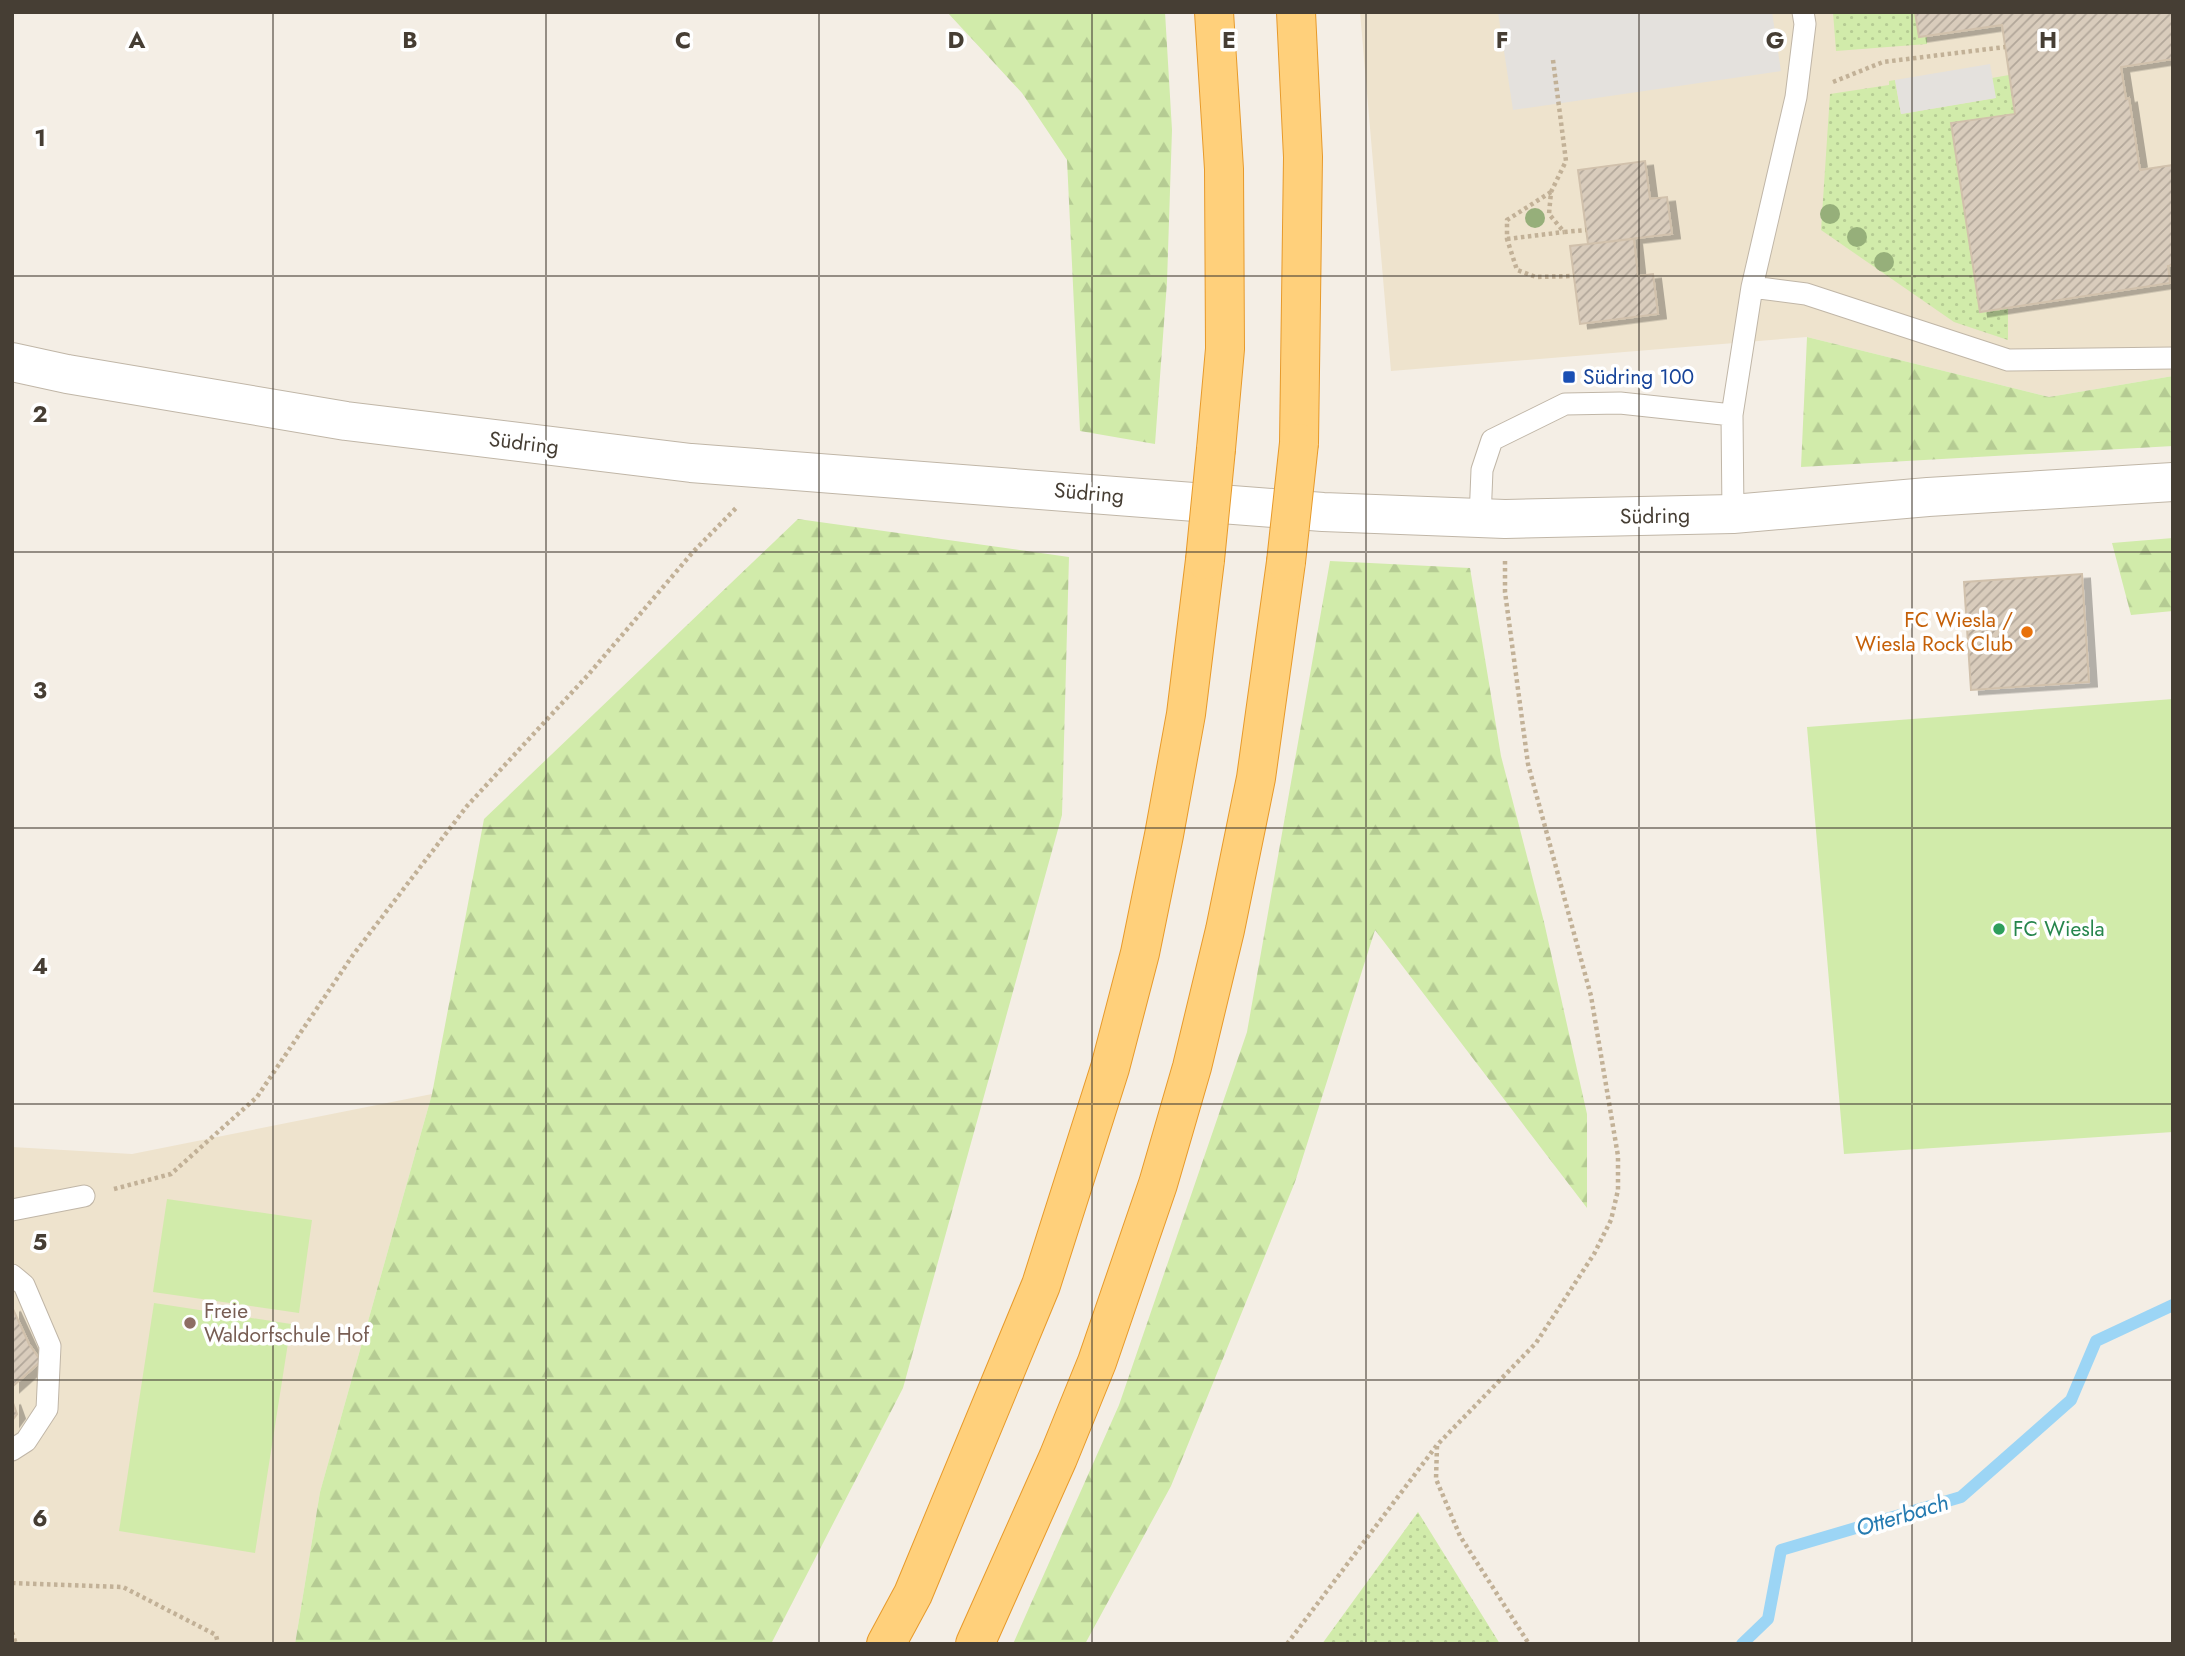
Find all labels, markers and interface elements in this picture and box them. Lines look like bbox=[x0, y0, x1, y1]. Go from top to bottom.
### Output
text: A bbox=[128, 23, 146, 57]
text: B bbox=[402, 23, 418, 57]
text: C bbox=[675, 23, 691, 57]
text: D bbox=[948, 23, 965, 57]
text: E bbox=[1222, 23, 1236, 57]
text: F bbox=[1496, 23, 1508, 57]
text: G bbox=[1766, 23, 1784, 57]
text: H bbox=[2039, 23, 2057, 57]
text: 1 bbox=[34, 121, 46, 155]
place label: Südring 100 bbox=[1583, 362, 1694, 392]
marker: Südring 100 bbox=[1561, 369, 1577, 385]
text: 2 bbox=[32, 397, 48, 431]
street label: Südring bbox=[487, 424, 561, 462]
street label: Südring bbox=[1053, 475, 1125, 511]
street label: Südring bbox=[1620, 500, 1690, 532]
place label: FC Wiesla / Wiesla Rock Club bbox=[1855, 605, 2013, 659]
marker: FC Wiesla / Wiesla Rock Club bbox=[2019, 624, 2035, 640]
text: 3 bbox=[33, 673, 47, 707]
place label: FC Wiesla bbox=[2013, 914, 2105, 944]
marker: FC Wiesla bbox=[1991, 921, 2007, 937]
text: 4 bbox=[32, 949, 48, 983]
text: 5 bbox=[33, 1225, 47, 1259]
place label: Freie Waldorfschule Hof bbox=[204, 1296, 370, 1350]
marker: Freie Waldorfschule Hof bbox=[182, 1315, 198, 1331]
water label: Otterbach bbox=[1851, 1485, 1953, 1545]
text: 6 bbox=[32, 1501, 48, 1535]

